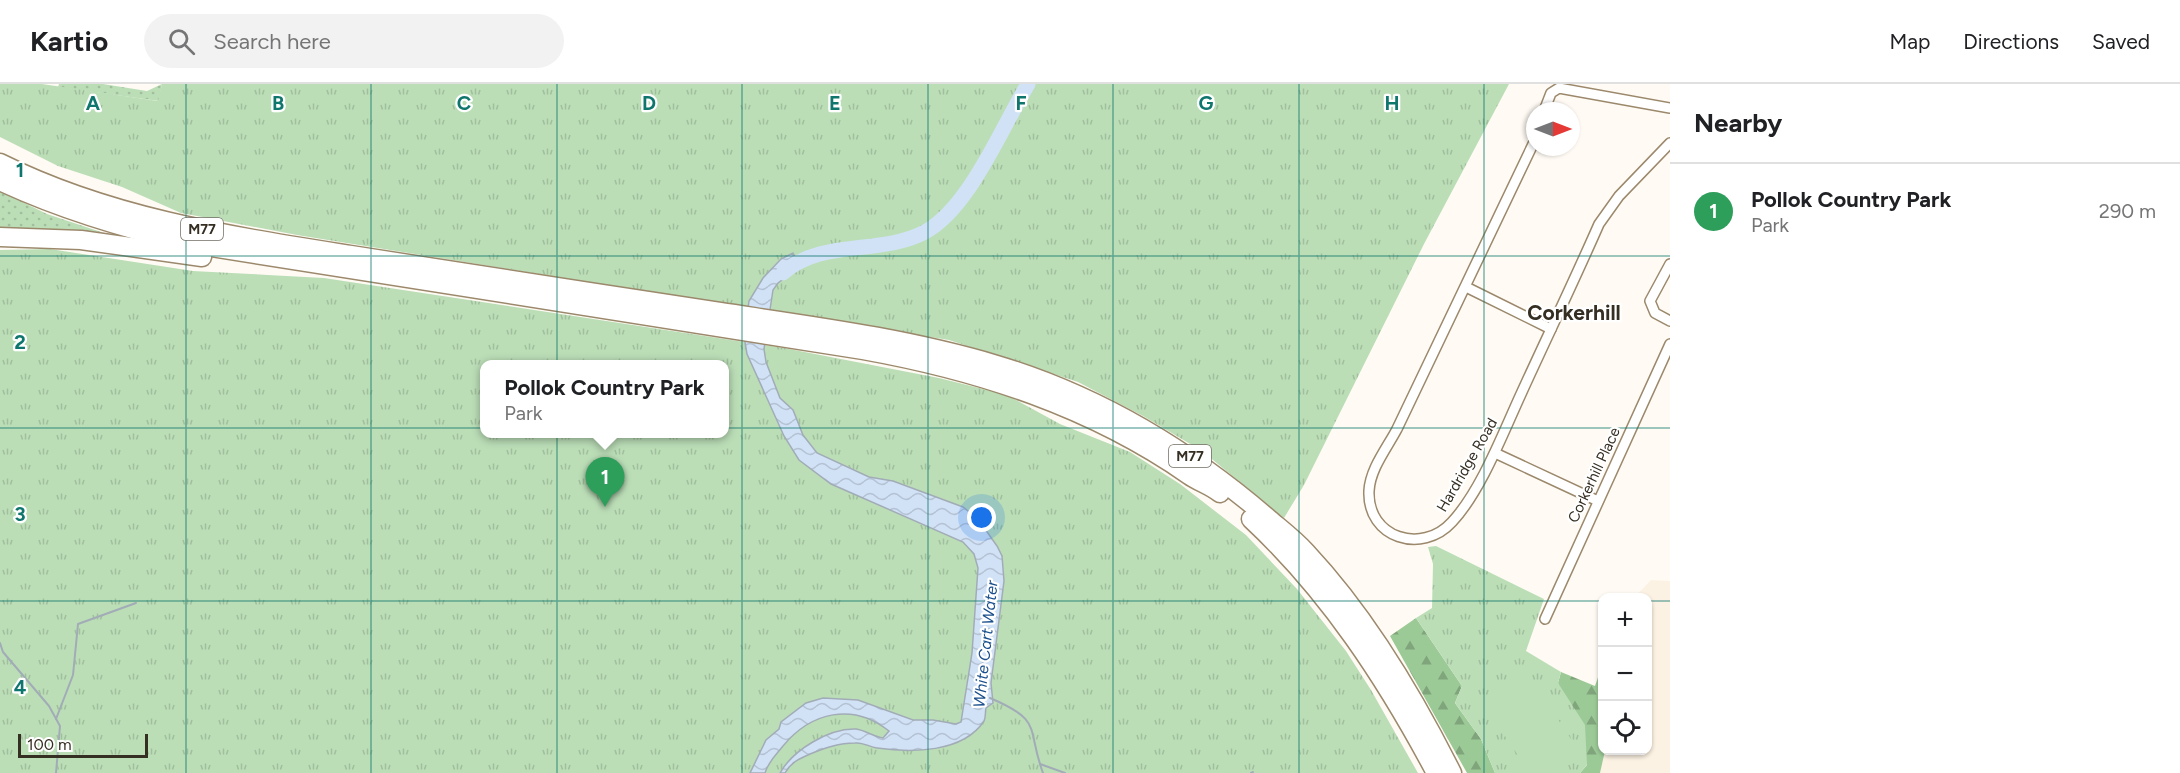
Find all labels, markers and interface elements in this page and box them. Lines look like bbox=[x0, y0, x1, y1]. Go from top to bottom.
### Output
search box bbox=[144, 14, 564, 68]
text: Kartio bbox=[30, 24, 108, 58]
icon: search bbox=[165, 25, 198, 58]
text: Search here bbox=[213, 28, 331, 55]
text: Map bbox=[1889, 29, 1930, 54]
text: Directions bbox=[1963, 29, 2059, 54]
text: Saved bbox=[2092, 29, 2150, 54]
text: A bbox=[86, 91, 101, 115]
text: B bbox=[272, 91, 284, 115]
text: C bbox=[457, 91, 471, 115]
text: D bbox=[642, 91, 656, 115]
text: E bbox=[829, 91, 841, 115]
text: F bbox=[1015, 91, 1027, 115]
text: G bbox=[1199, 91, 1214, 115]
text: H bbox=[1385, 91, 1400, 115]
north arrow bbox=[1526, 102, 1580, 156]
text: Nearby bbox=[1694, 107, 1782, 139]
text: 1 bbox=[16, 158, 24, 182]
text: Pollok Country Park bbox=[1751, 186, 1951, 213]
text: 1 bbox=[1709, 199, 1718, 223]
text: 290 m bbox=[2099, 199, 2156, 223]
text: Park bbox=[1751, 213, 1789, 237]
road number: M77 bbox=[181, 218, 223, 240]
district label: Corkerhill bbox=[1527, 300, 1621, 325]
text: 2 bbox=[14, 330, 26, 354]
popup bbox=[480, 360, 729, 438]
text: Pollok Country Park bbox=[504, 374, 705, 401]
text: Park bbox=[504, 401, 542, 425]
street label: Hardridge Road bbox=[1433, 415, 1501, 515]
street label: Corkerhill Place bbox=[1564, 424, 1624, 526]
road number: M77 bbox=[1169, 445, 1211, 467]
pin: 1 bbox=[586, 458, 624, 507]
text: 3 bbox=[14, 502, 26, 526]
your location bbox=[967, 503, 996, 532]
water label: White Cart Water bbox=[969, 579, 1002, 709]
map controls bbox=[1598, 593, 1652, 755]
button: + bbox=[1598, 593, 1652, 647]
button: − bbox=[1598, 647, 1652, 701]
text: 4 bbox=[14, 675, 27, 699]
button: locate bbox=[1598, 701, 1652, 755]
scale bar bbox=[18, 731, 148, 758]
text: 100 m bbox=[27, 735, 72, 754]

